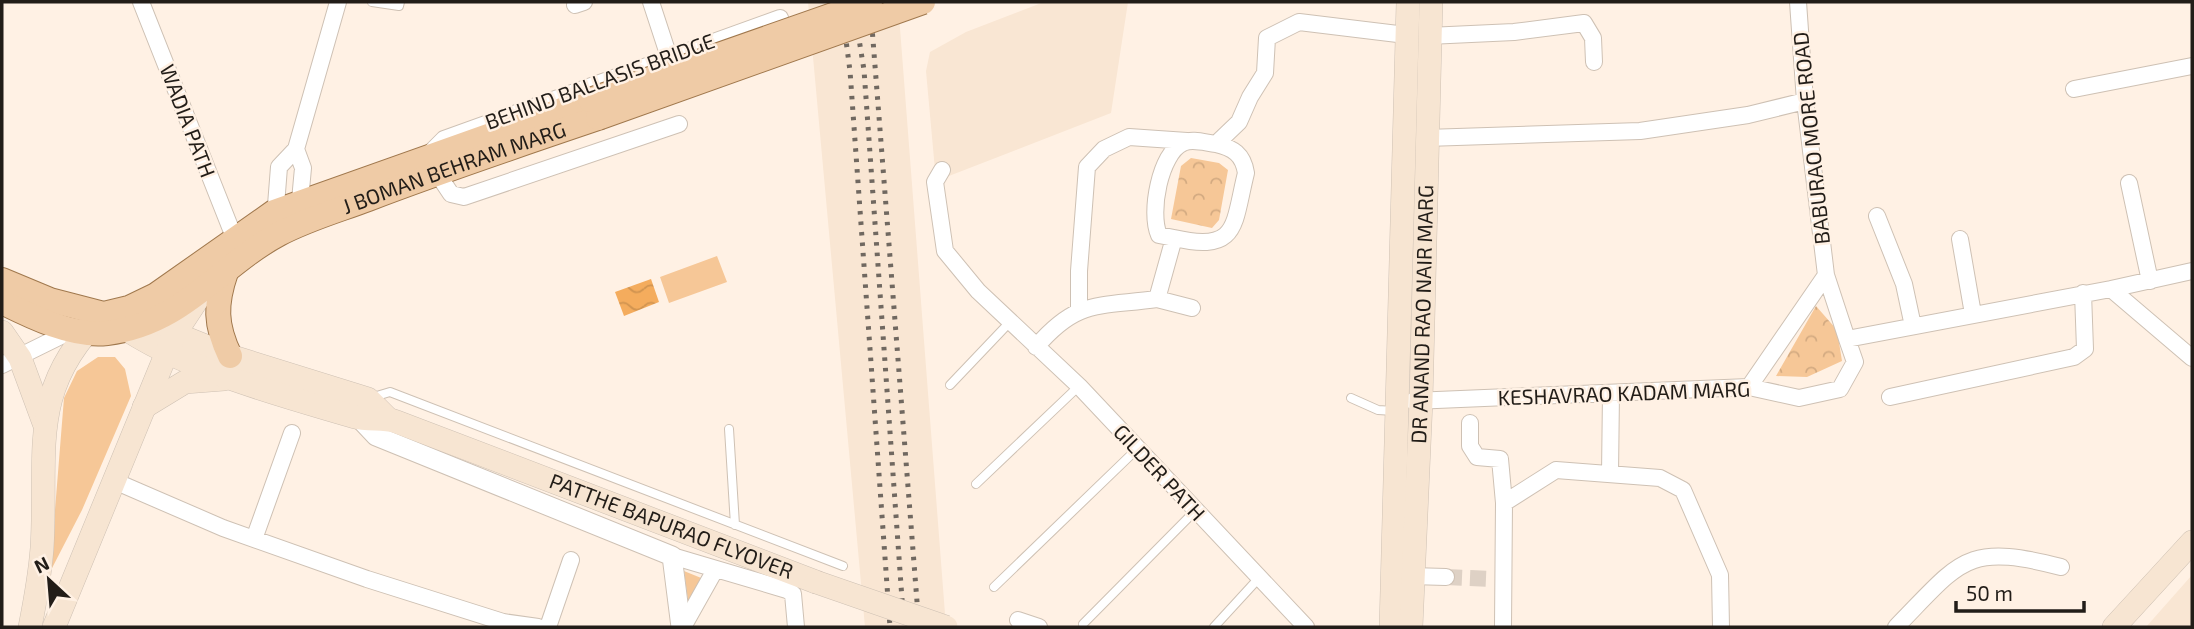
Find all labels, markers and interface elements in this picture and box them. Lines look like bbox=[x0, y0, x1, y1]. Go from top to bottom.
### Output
street label: BEHIND BALLASIS BRIDGE bbox=[481, 27, 718, 134]
street label: BABURAO MORE ROAD bbox=[1787, 31, 1834, 246]
street label: WADIA PATH bbox=[155, 60, 221, 180]
street label: J BOMAN BEHRAM MARG bbox=[339, 116, 569, 218]
street label: DR ANAND RAO NAIR MARG bbox=[1405, 184, 1437, 444]
street label: KESHAVRAO KADAM MARG bbox=[1497, 376, 1751, 409]
street label: GILDER PATH bbox=[1109, 419, 1211, 525]
street label: PATTHE BAPURAO FLYOVER bbox=[546, 467, 797, 583]
north arrow bbox=[14, 545, 84, 615]
text: N bbox=[30, 551, 53, 578]
scale bar bbox=[1956, 570, 2084, 614]
text: 50 m bbox=[1966, 580, 2013, 605]

